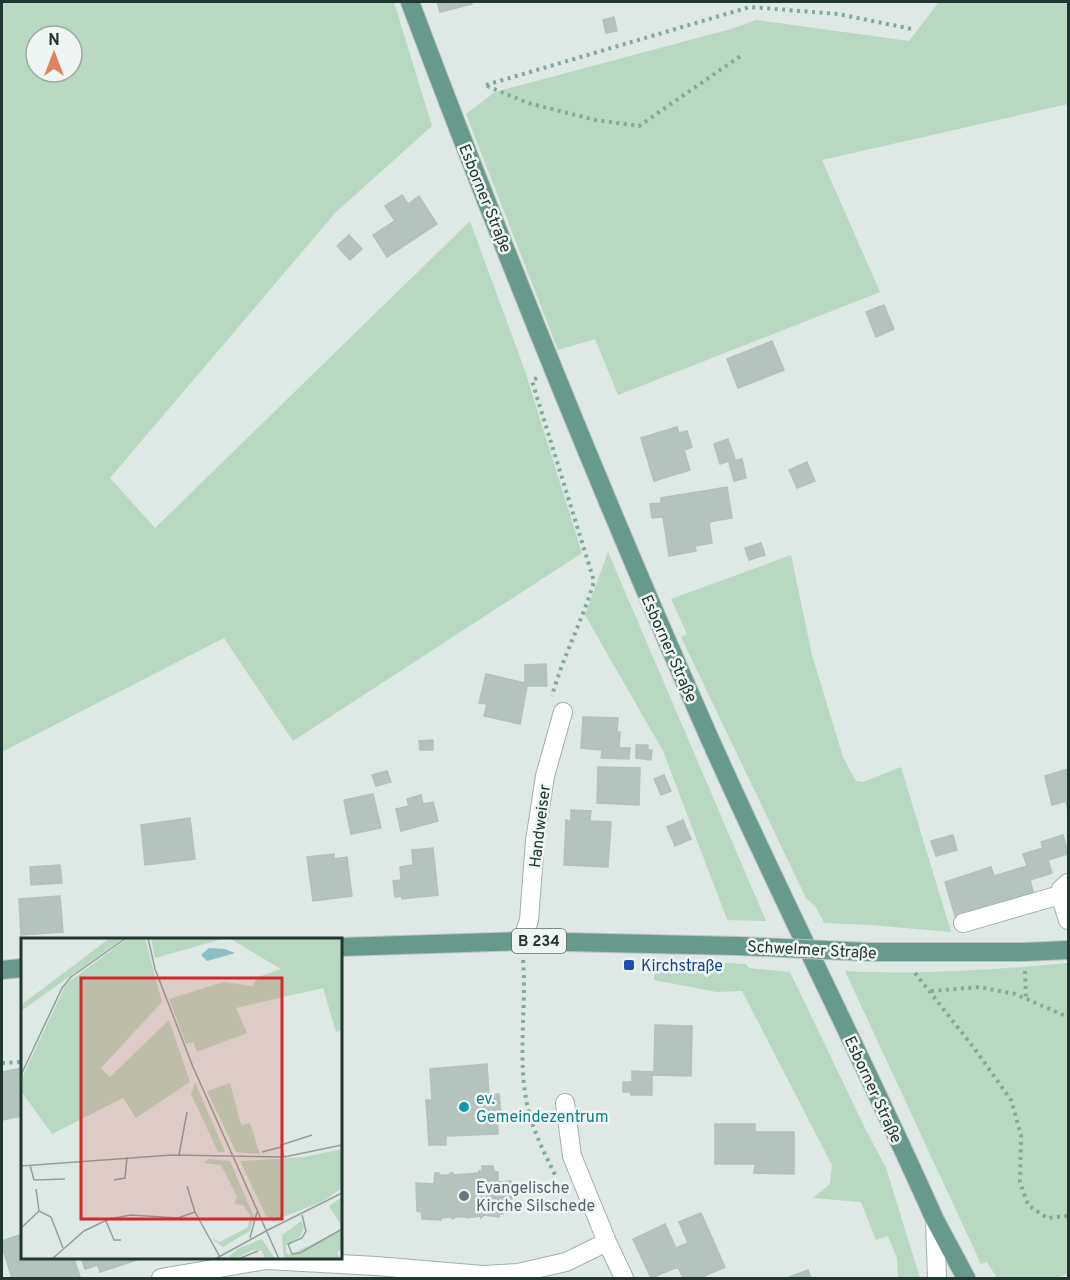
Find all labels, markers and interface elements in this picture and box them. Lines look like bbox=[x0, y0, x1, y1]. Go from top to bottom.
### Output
north arrow bbox=[24, 24, 84, 84]
text: N bbox=[48, 31, 60, 51]
street label: Esborner Straße bbox=[453, 141, 515, 256]
street label: Esborner Straße bbox=[636, 592, 701, 706]
street label: Handweiser bbox=[526, 783, 556, 869]
road number: B 234 bbox=[512, 929, 566, 953]
inset map bbox=[21, 938, 342, 1259]
street label: Schwelmer Straße bbox=[747, 938, 877, 964]
place label: Kirchstraße bbox=[641, 957, 723, 977]
marker: Kirchstraße bbox=[622, 958, 636, 972]
street label: Esborner Straße bbox=[839, 1033, 906, 1146]
place label: ev. Gemeindezentrum bbox=[476, 1090, 609, 1128]
marker: ev. Gemeindezentrum bbox=[457, 1100, 471, 1114]
place label: Evangelische Kirche Silschede bbox=[476, 1179, 595, 1217]
marker: Evangelische Kirche Silschede bbox=[457, 1189, 471, 1203]

